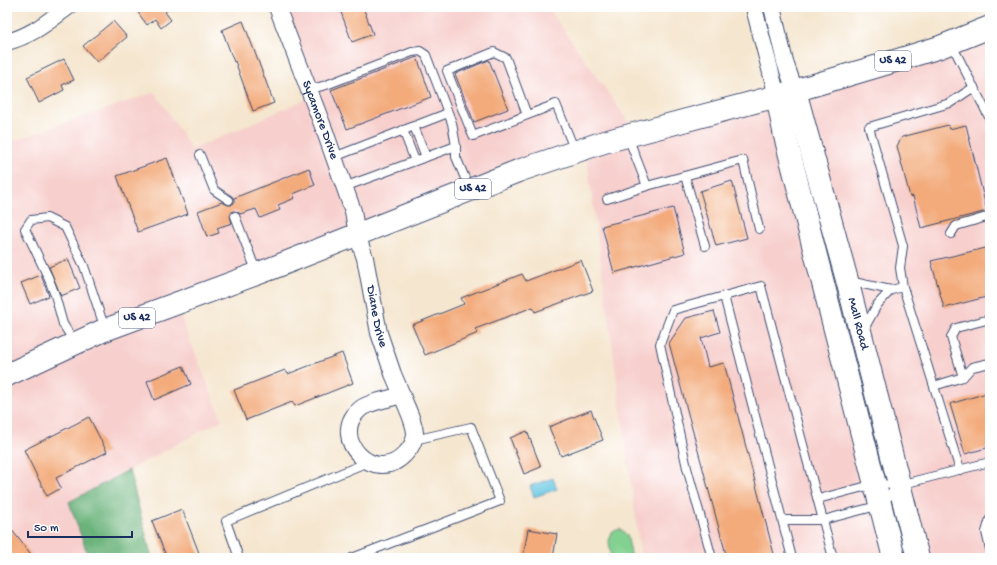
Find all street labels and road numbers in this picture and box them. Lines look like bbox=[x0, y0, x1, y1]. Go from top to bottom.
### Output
road number: US 42 bbox=[875, 51, 911, 71]
street label: Sycamore Drive bbox=[299, 79, 342, 162]
road number: US 42 bbox=[455, 179, 491, 199]
street label: Diane Drive bbox=[363, 283, 391, 350]
street label: Mall Road bbox=[844, 296, 872, 353]
road number: US 42 bbox=[119, 308, 155, 328]

